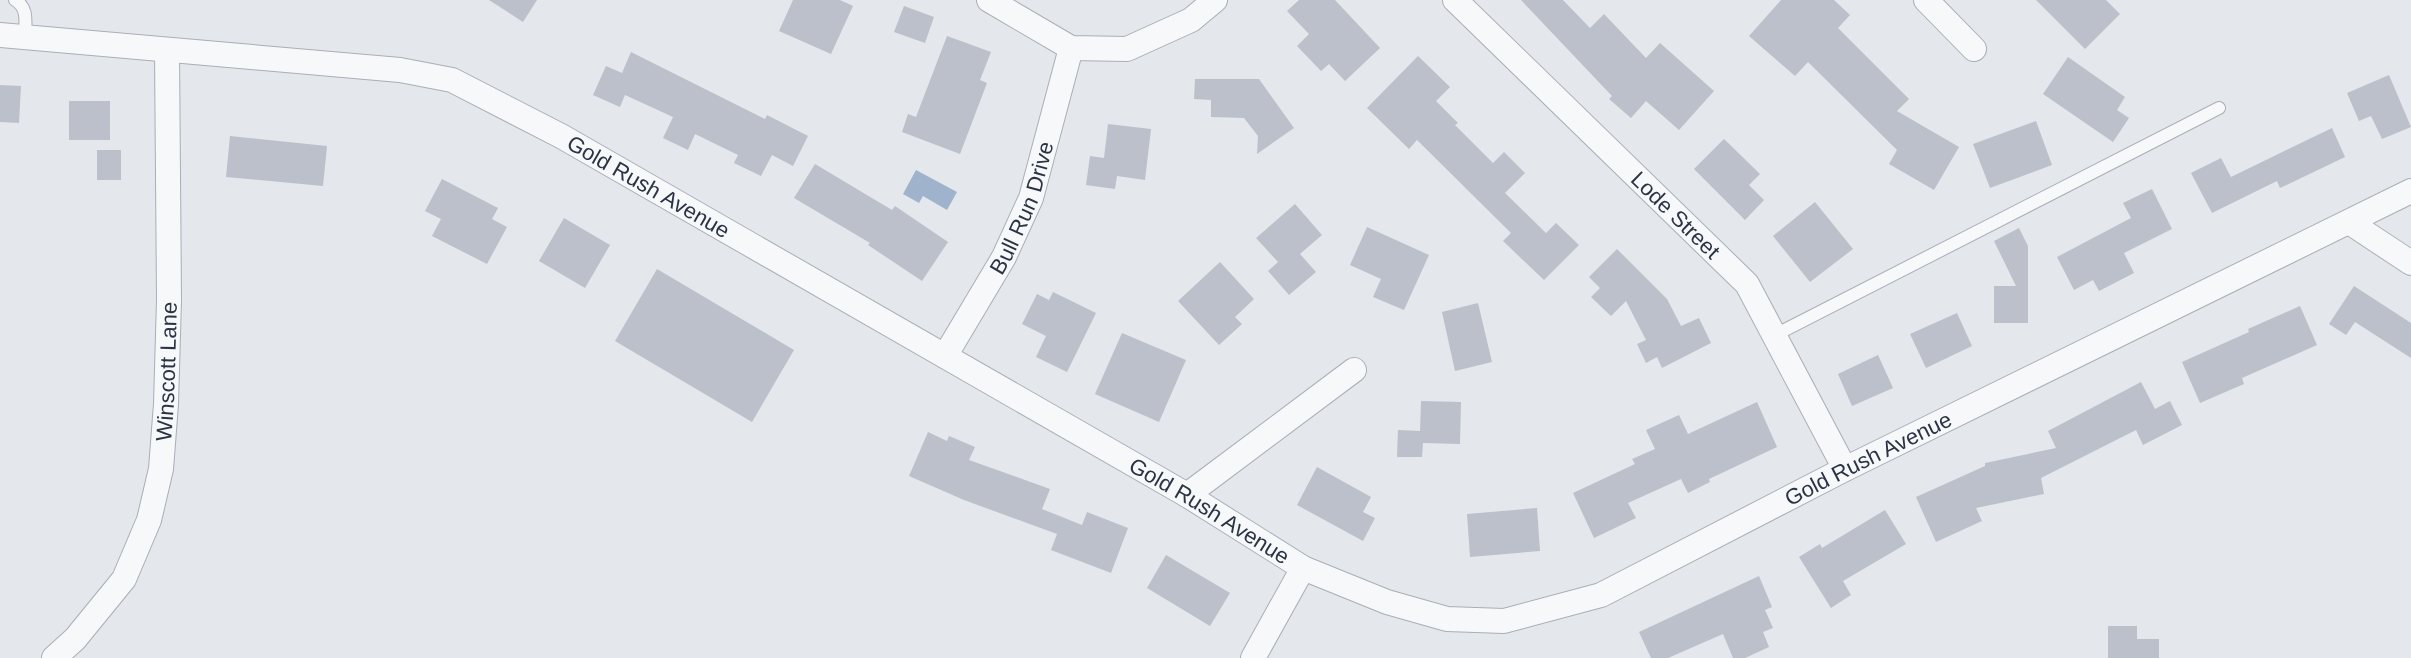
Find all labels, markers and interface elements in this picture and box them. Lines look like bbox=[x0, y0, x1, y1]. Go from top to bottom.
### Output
street label: Gold Rush Avenue bbox=[563, 130, 734, 243]
street label: Bull Run Drive bbox=[985, 139, 1059, 279]
street label: Lode Street bbox=[1626, 166, 1725, 264]
street label: Winscott Lane bbox=[151, 301, 182, 442]
street label: Gold Rush Avenue bbox=[1781, 407, 1956, 511]
street label: Gold Rush Avenue bbox=[1125, 453, 1294, 569]

